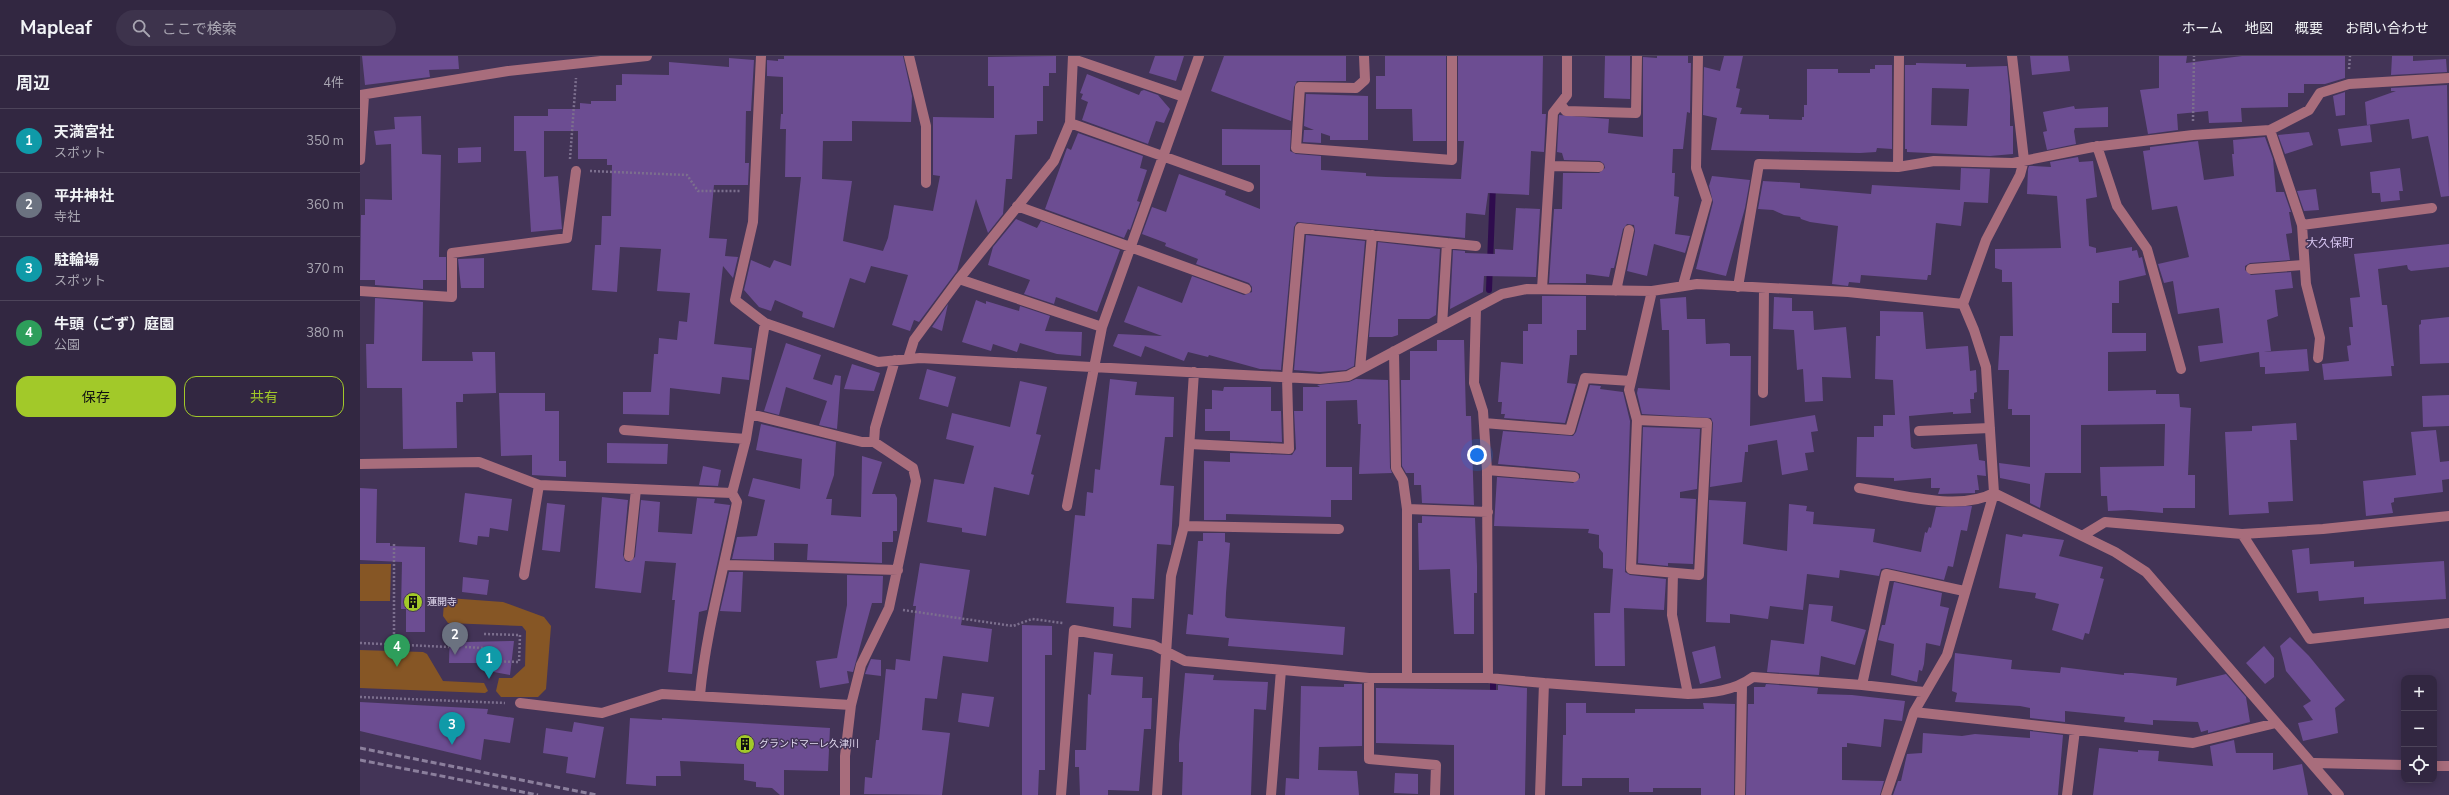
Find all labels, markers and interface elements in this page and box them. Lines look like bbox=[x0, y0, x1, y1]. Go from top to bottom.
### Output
search box bbox=[116, 10, 396, 46]
text: Mapleaf bbox=[20, 15, 92, 41]
icon: search bbox=[130, 17, 152, 39]
text: ここで検索 bbox=[162, 19, 237, 39]
text: ホーム bbox=[2181, 19, 2223, 38]
text: 地図 bbox=[2245, 19, 2273, 38]
text: 概要 bbox=[2295, 19, 2323, 38]
text: お問い合わせ bbox=[2345, 19, 2429, 38]
text: 周辺 bbox=[16, 72, 50, 95]
text: 4件 bbox=[323, 74, 344, 92]
text: 天満宮社 bbox=[54, 122, 114, 142]
text: 1 bbox=[25, 132, 33, 150]
text: 350 m bbox=[306, 132, 344, 150]
text: スポット bbox=[54, 144, 106, 162]
text: 平井神社 bbox=[54, 186, 114, 206]
text: 2 bbox=[25, 196, 33, 214]
text: 360 m bbox=[306, 196, 344, 214]
text: 寺社 bbox=[54, 208, 80, 226]
district label: 大久保町 bbox=[2306, 235, 2354, 251]
text: 駐輪場 bbox=[54, 250, 99, 270]
text: 3 bbox=[25, 260, 33, 278]
text: 370 m bbox=[306, 260, 344, 278]
text: スポット bbox=[54, 272, 106, 290]
text: 牛頭（ごず）庭園 bbox=[54, 314, 174, 334]
text: 4 bbox=[25, 324, 33, 342]
text: 380 m bbox=[306, 324, 344, 342]
text: 公園 bbox=[54, 336, 80, 354]
button: 保存 bbox=[16, 376, 176, 417]
button: 共有 bbox=[184, 376, 344, 417]
your location bbox=[1467, 445, 1487, 465]
building icon: 蓮開寺 bbox=[402, 591, 424, 613]
place label: 蓮開寺 bbox=[427, 595, 457, 609]
pin: 2 bbox=[442, 622, 468, 655]
pin: 4 bbox=[384, 634, 410, 667]
pin: 1 bbox=[476, 646, 502, 679]
map controls bbox=[2401, 675, 2437, 783]
button: + bbox=[2401, 675, 2437, 711]
button: − bbox=[2401, 711, 2437, 747]
pin: 3 bbox=[439, 712, 465, 745]
building icon: グランドマーレ久津川 bbox=[734, 733, 756, 755]
place label: グランドマーレ久津川 bbox=[759, 737, 859, 751]
button: locate bbox=[2401, 747, 2437, 783]

